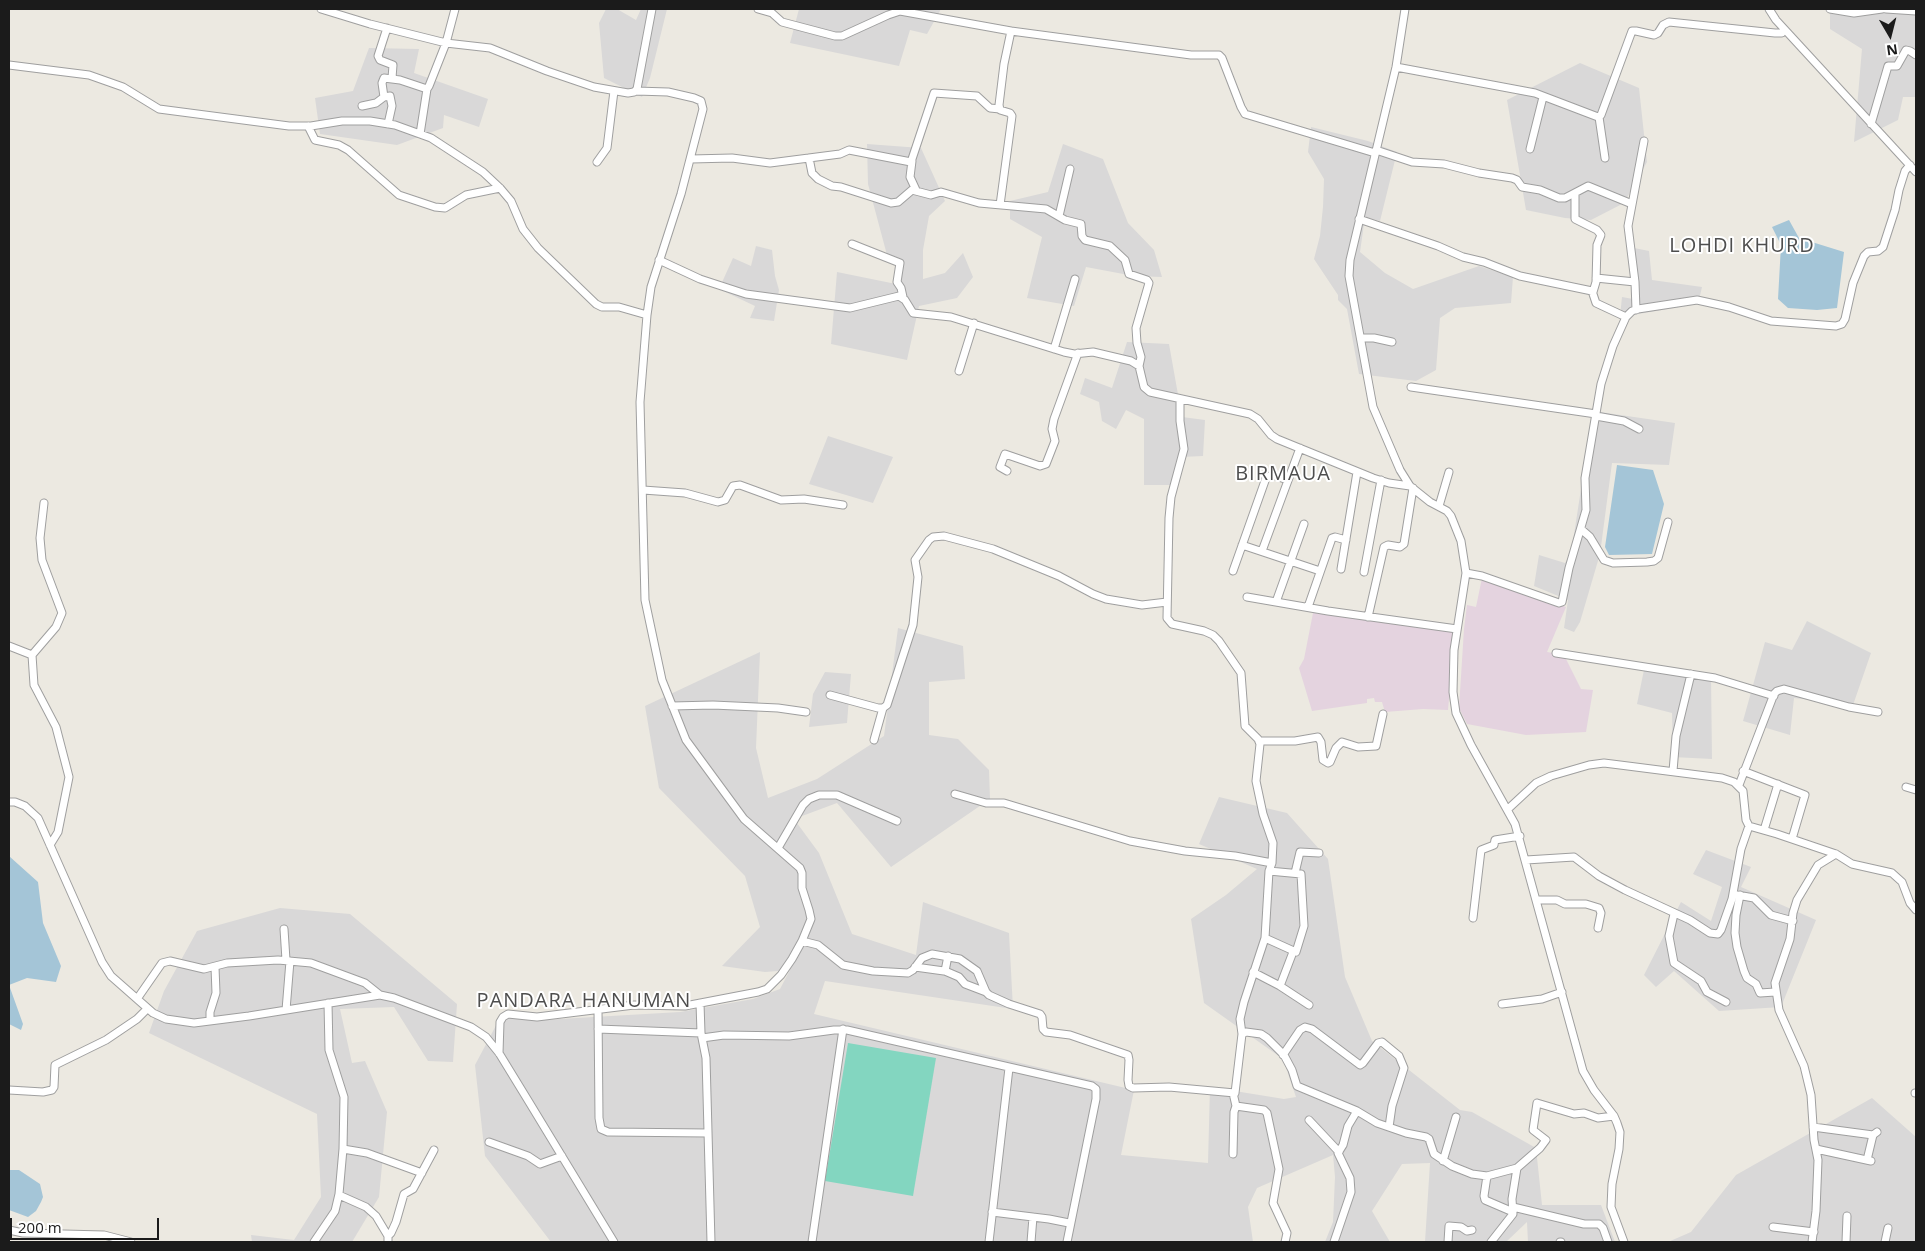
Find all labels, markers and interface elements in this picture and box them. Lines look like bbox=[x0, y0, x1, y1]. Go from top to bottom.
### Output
north arrow bbox=[1865, 10, 1915, 60]
text: N bbox=[1885, 40, 1899, 61]
district label: LOHDI KHURD bbox=[1668, 234, 1816, 258]
district label: BIRMAUA bbox=[1234, 462, 1332, 486]
district label: PANDARA HANUMAN bbox=[475, 989, 693, 1013]
scale bar bbox=[12, 1208, 161, 1240]
text: 200 m bbox=[18, 1217, 62, 1237]

